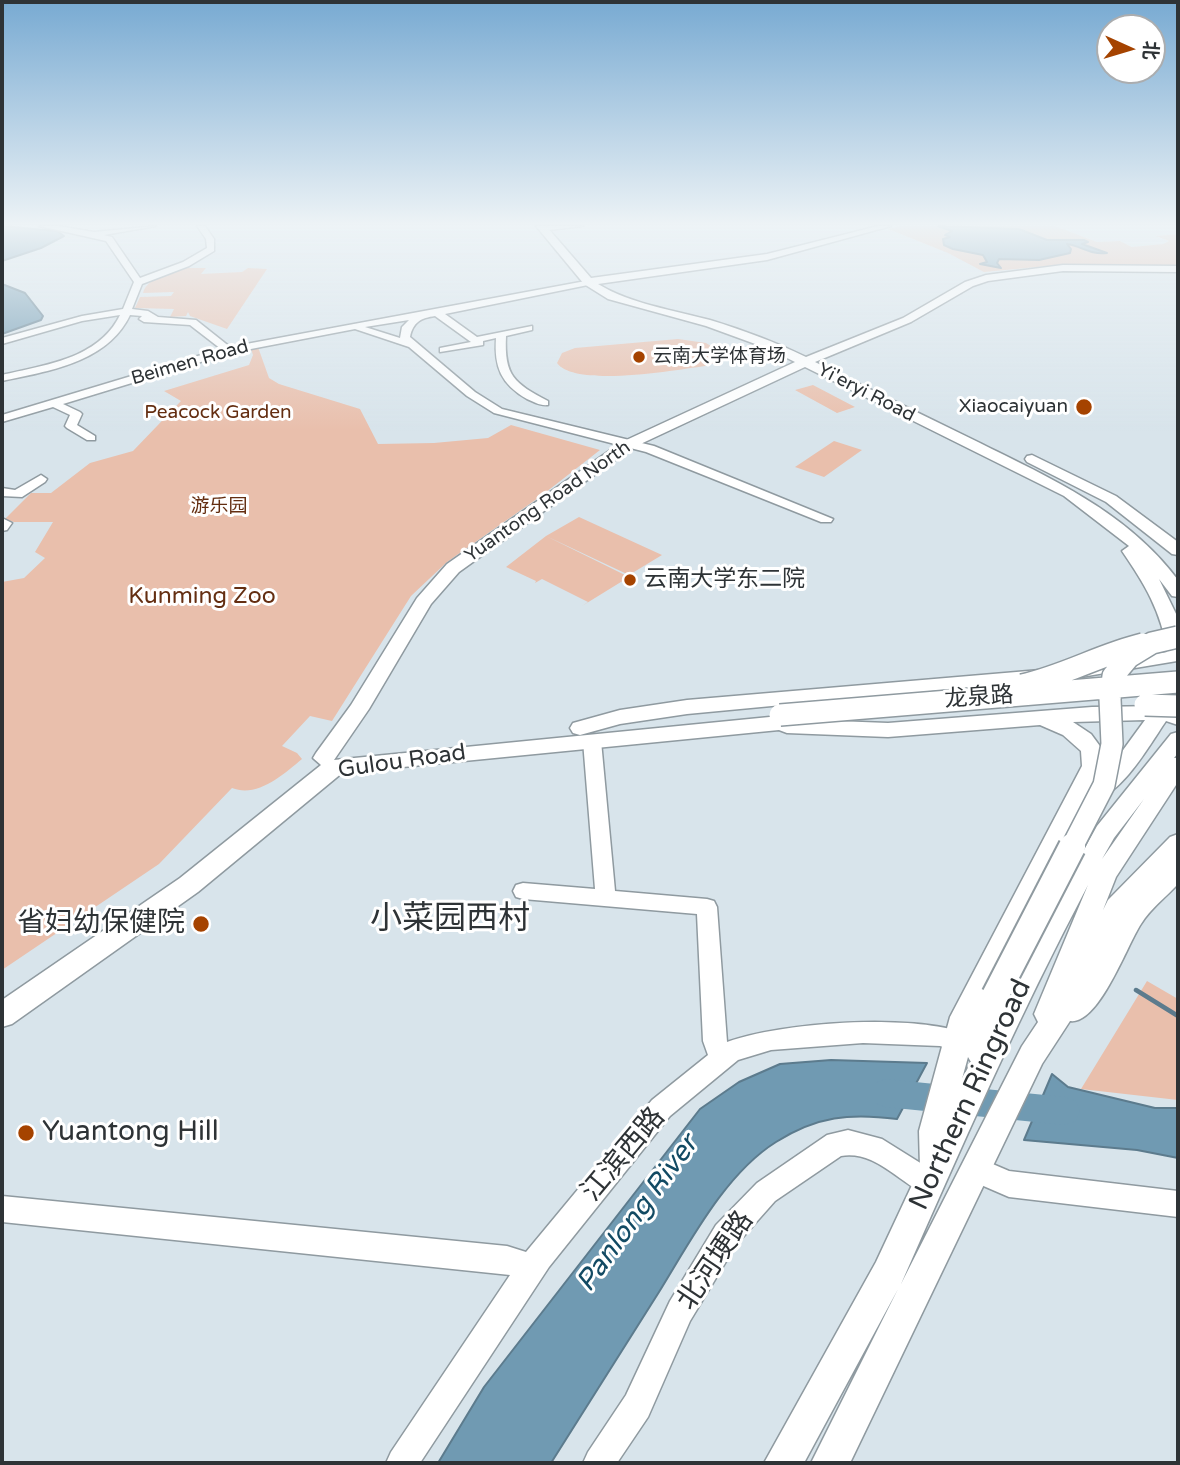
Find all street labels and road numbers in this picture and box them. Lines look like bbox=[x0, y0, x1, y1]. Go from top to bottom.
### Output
street label: Beimen Road bbox=[129, 335, 251, 391]
street label: Yi'eryi Road bbox=[813, 359, 919, 427]
street label: Yuantong Road North bbox=[461, 436, 635, 568]
street label: 龙泉路 bbox=[944, 682, 1014, 714]
street label: Gulou Road bbox=[336, 739, 468, 785]
street label: Northern Ringroad bbox=[903, 974, 1039, 1216]
street label: 江滨西路 bbox=[575, 1101, 673, 1209]
street label: 北河埂路 bbox=[671, 1205, 761, 1317]

